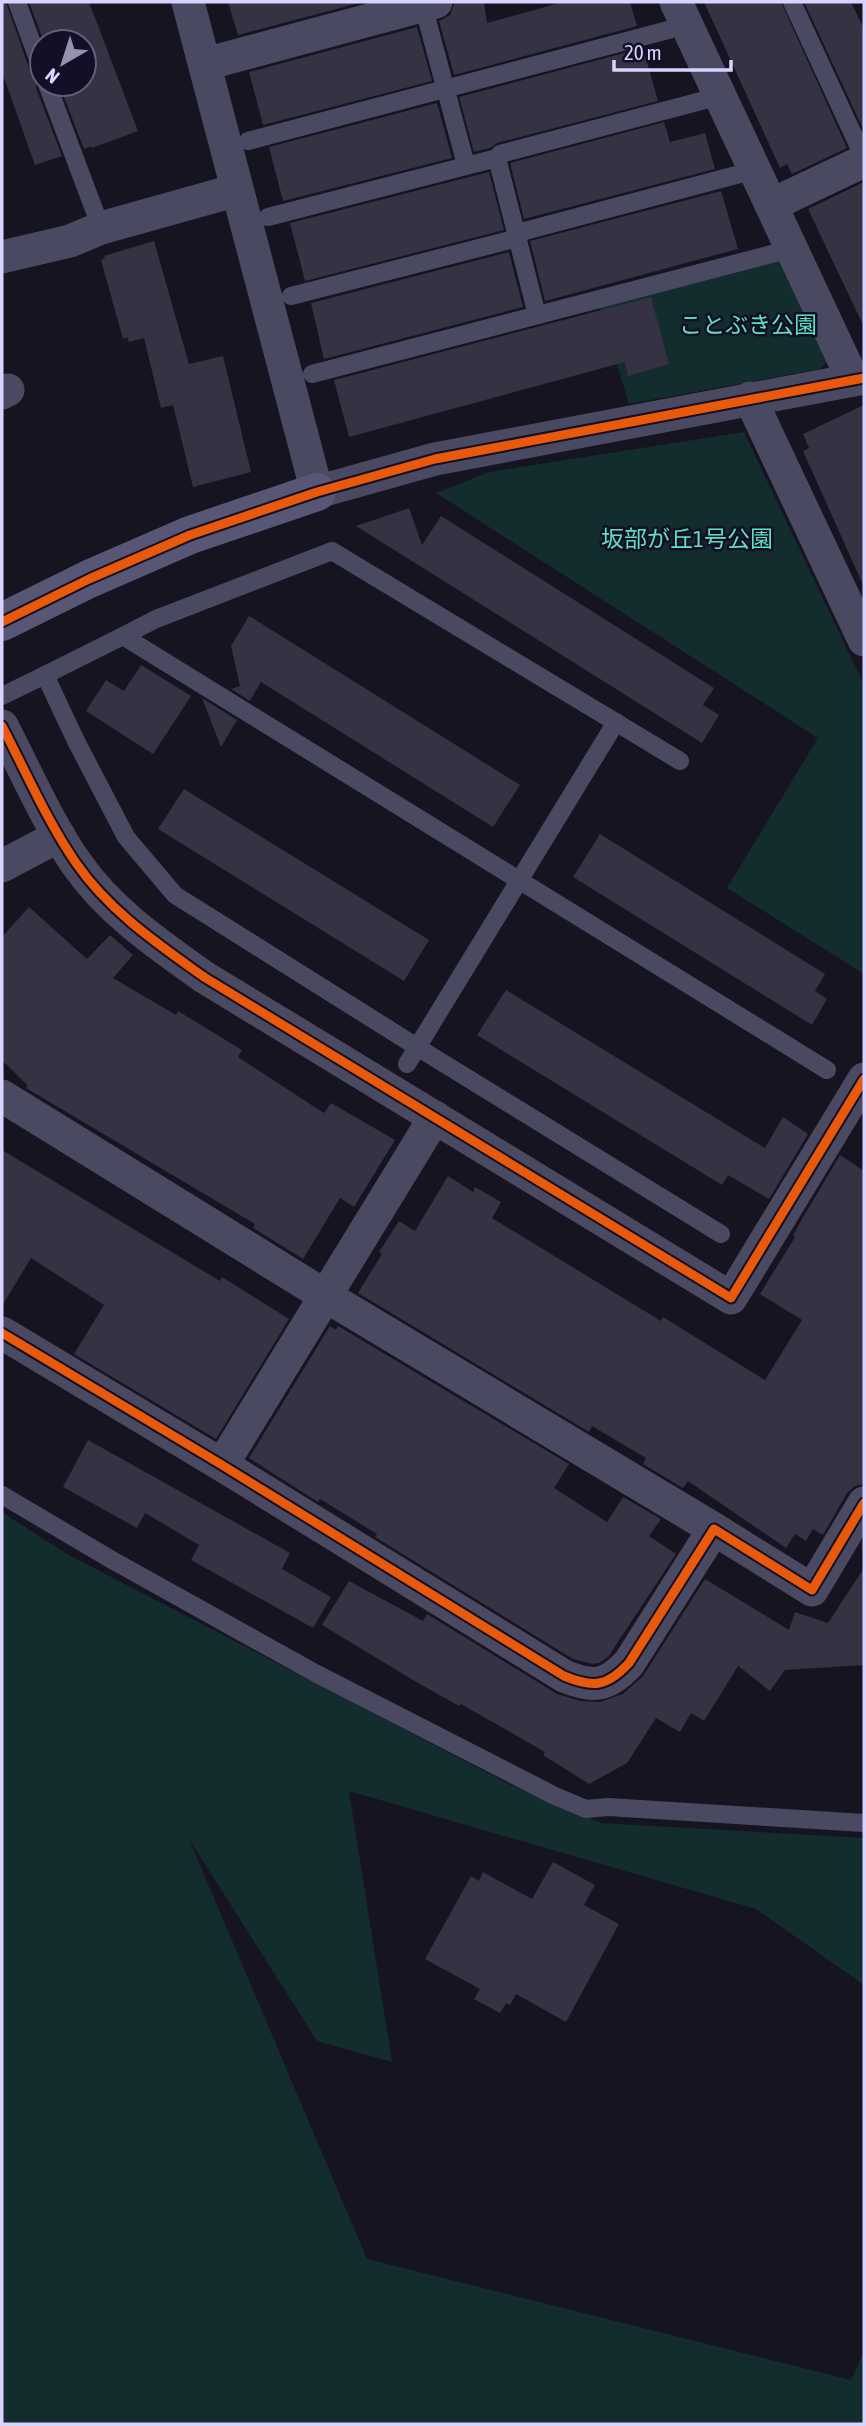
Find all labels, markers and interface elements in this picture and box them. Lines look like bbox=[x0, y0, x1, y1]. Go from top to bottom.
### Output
north arrow bbox=[28, 28, 98, 98]
scale bar bbox=[614, 28, 731, 72]
text: 20 m bbox=[624, 40, 662, 64]
text: N bbox=[41, 64, 64, 88]
park label: ことぶき公園 bbox=[679, 312, 817, 338]
park label: 坂部が丘1号公園 bbox=[601, 526, 773, 552]

